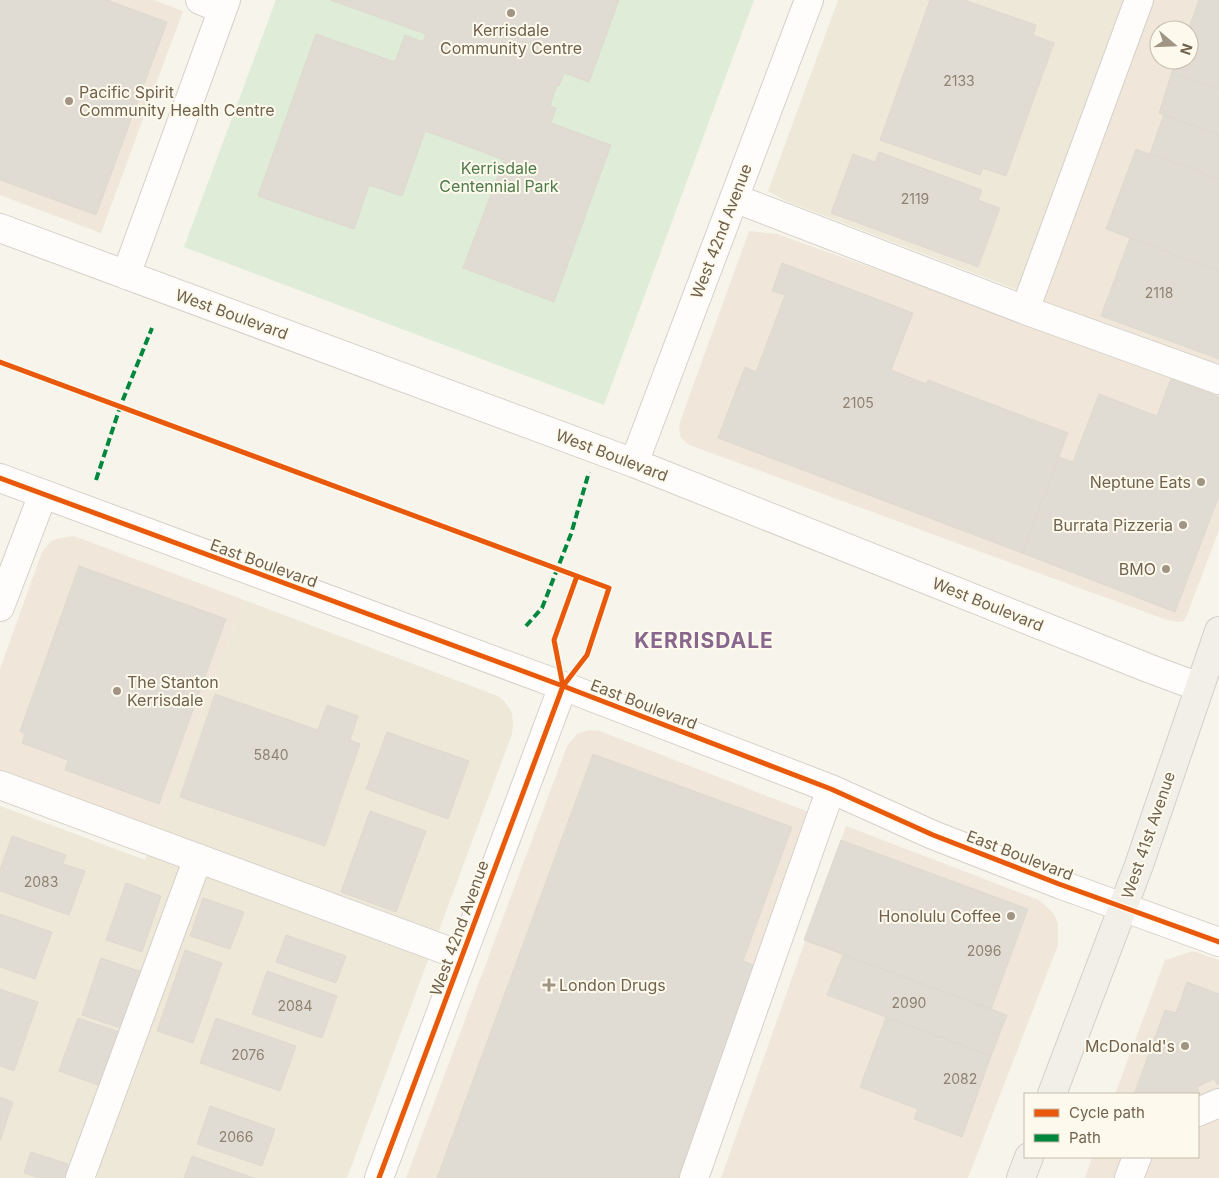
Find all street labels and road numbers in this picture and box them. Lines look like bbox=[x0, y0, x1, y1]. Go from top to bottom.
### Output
street label: West 42nd Avenue bbox=[686, 161, 756, 301]
street label: West Boulevard bbox=[173, 284, 291, 344]
street label: West Boulevard bbox=[553, 424, 671, 486]
street label: East Boulevard bbox=[208, 534, 320, 592]
street label: West Boulevard bbox=[929, 573, 1047, 635]
street label: East Boulevard bbox=[588, 674, 700, 734]
street label: West 41st Avenue bbox=[1117, 769, 1179, 901]
street label: East Boulevard bbox=[964, 825, 1076, 885]
street label: West 42nd Avenue bbox=[425, 858, 493, 998]

